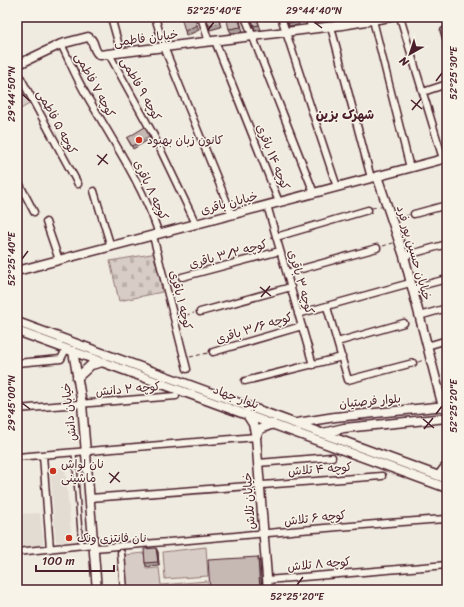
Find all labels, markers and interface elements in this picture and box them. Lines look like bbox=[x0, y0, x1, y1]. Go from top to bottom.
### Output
text: 52°25'40"E bbox=[187, 2, 242, 20]
text: 29°44'40"N bbox=[286, 2, 342, 20]
street label: خیابان فاطمی bbox=[113, 23, 179, 53]
north arrow bbox=[390, 34, 430, 74]
text: 52°25'30"E bbox=[445, 45, 463, 100]
street label: کوچه ۷ فاطمی bbox=[69, 48, 121, 122]
text: N bbox=[395, 51, 414, 72]
street label: کوچه ۹ فاطمی bbox=[114, 53, 168, 125]
text: 29°44'50"N bbox=[3, 66, 21, 122]
street label: کوچه ۵ فاطمی bbox=[31, 86, 83, 158]
district label: شهرک بزین bbox=[316, 103, 374, 126]
street label: کوچه ۱۴ باقری bbox=[250, 120, 296, 194]
place label: کانون زبان بهبود bbox=[147, 129, 223, 151]
marker: کانون زبان بهبود bbox=[134, 135, 144, 145]
street label: کوچه ۸ باقری bbox=[127, 156, 175, 224]
street label: خیابان باقری bbox=[198, 185, 260, 221]
street label: خیابان حسین پور فرد bbox=[390, 203, 438, 303]
text: 52°25'40"E bbox=[3, 231, 21, 286]
street label: کوچه ۳/۲ باقری bbox=[186, 233, 270, 275]
street label: کوچه ۳ باقری bbox=[281, 247, 321, 317]
street label: کوچه ۱ باقری bbox=[163, 268, 199, 332]
street label: کوچه ۳/۶ باقری bbox=[213, 306, 295, 350]
text: 29°45'00"N bbox=[3, 375, 21, 431]
street label: کوچه ۲ دانش bbox=[95, 375, 161, 403]
street label: بلوار جهاد bbox=[210, 378, 262, 416]
text: 52°25'20"E bbox=[445, 378, 463, 433]
street label: خیابان دانش bbox=[54, 381, 84, 443]
street label: بلوار فرصتیان bbox=[338, 387, 402, 415]
place label: نان لواش ماشينى bbox=[61, 453, 104, 489]
street label: کوچه ۴ تلاش bbox=[287, 456, 353, 482]
marker: نان لواش ماشينى bbox=[48, 466, 58, 476]
street label: خیابان تلاش bbox=[236, 472, 262, 530]
street label: کوچه ۶ تلاش bbox=[283, 504, 347, 532]
place label: نان فانتزى ونک bbox=[77, 527, 146, 549]
marker: نان فانتزى ونک bbox=[64, 533, 74, 543]
scale bar bbox=[36, 547, 114, 573]
text: 100 m bbox=[42, 550, 75, 572]
street label: کوچه ۸ تلاش bbox=[286, 550, 352, 578]
text: 52°25'20"E bbox=[270, 588, 325, 606]

